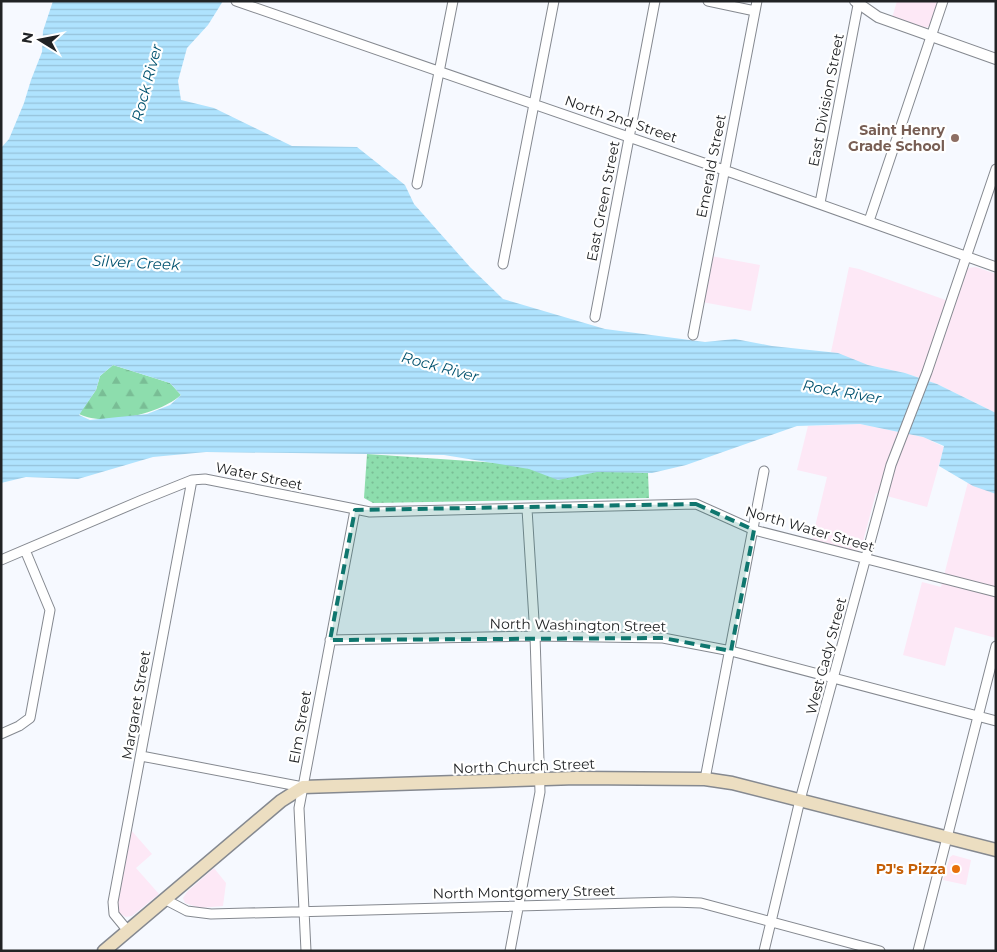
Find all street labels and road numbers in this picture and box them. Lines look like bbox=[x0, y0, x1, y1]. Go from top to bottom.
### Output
street label: East Division Street bbox=[804, 32, 848, 168]
street label: North 2nd Street bbox=[562, 91, 680, 147]
street label: Emerald Street bbox=[692, 112, 730, 219]
street label: East Green Street bbox=[582, 139, 624, 263]
street label: Water Street bbox=[214, 458, 304, 494]
street label: North Water Street bbox=[743, 502, 877, 556]
street label: West Cady Street bbox=[802, 595, 850, 717]
street label: North Washington Street bbox=[490, 614, 667, 636]
street label: Margaret Street bbox=[118, 649, 155, 761]
street label: Elm Street bbox=[285, 689, 315, 765]
street label: North Church Street bbox=[453, 755, 596, 777]
street label: North Montgomery Street bbox=[433, 881, 616, 903]

